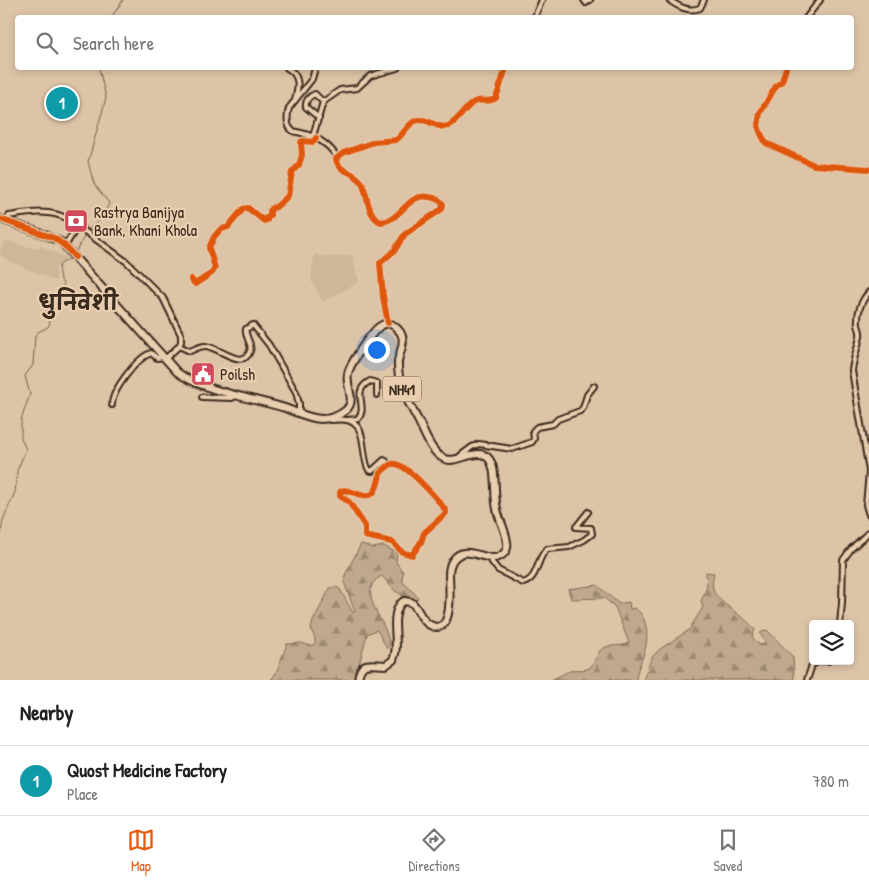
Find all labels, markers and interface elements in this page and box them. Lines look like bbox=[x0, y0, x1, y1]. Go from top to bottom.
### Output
search box bbox=[15, 15, 854, 70]
icon: search bbox=[33, 29, 61, 57]
text: Search here bbox=[73, 30, 154, 56]
pin: 1 bbox=[46, 84, 78, 122]
place label: Rastrya Banijya Bank, Khani Khola bbox=[94, 201, 197, 241]
bank icon: Rastrya Banijya Bank, Khani Khola bbox=[63, 208, 89, 234]
district label: धुनिवेशी bbox=[38, 285, 119, 320]
your location bbox=[364, 337, 390, 363]
public building icon: Poilsh bbox=[190, 361, 216, 387]
place label: Poilsh bbox=[220, 363, 255, 385]
road number: NH41 bbox=[383, 376, 421, 402]
map controls bbox=[809, 620, 854, 665]
button: layers bbox=[809, 620, 854, 665]
text: Nearby bbox=[20, 698, 73, 727]
text: Quost Medicine Factory bbox=[67, 757, 227, 783]
text: 1 bbox=[33, 770, 39, 792]
text: 780 m bbox=[812, 770, 849, 792]
text: Place bbox=[67, 783, 98, 805]
tab: Map bbox=[127, 826, 155, 875]
tab: Directions bbox=[408, 826, 460, 875]
tab: Saved bbox=[714, 826, 742, 875]

